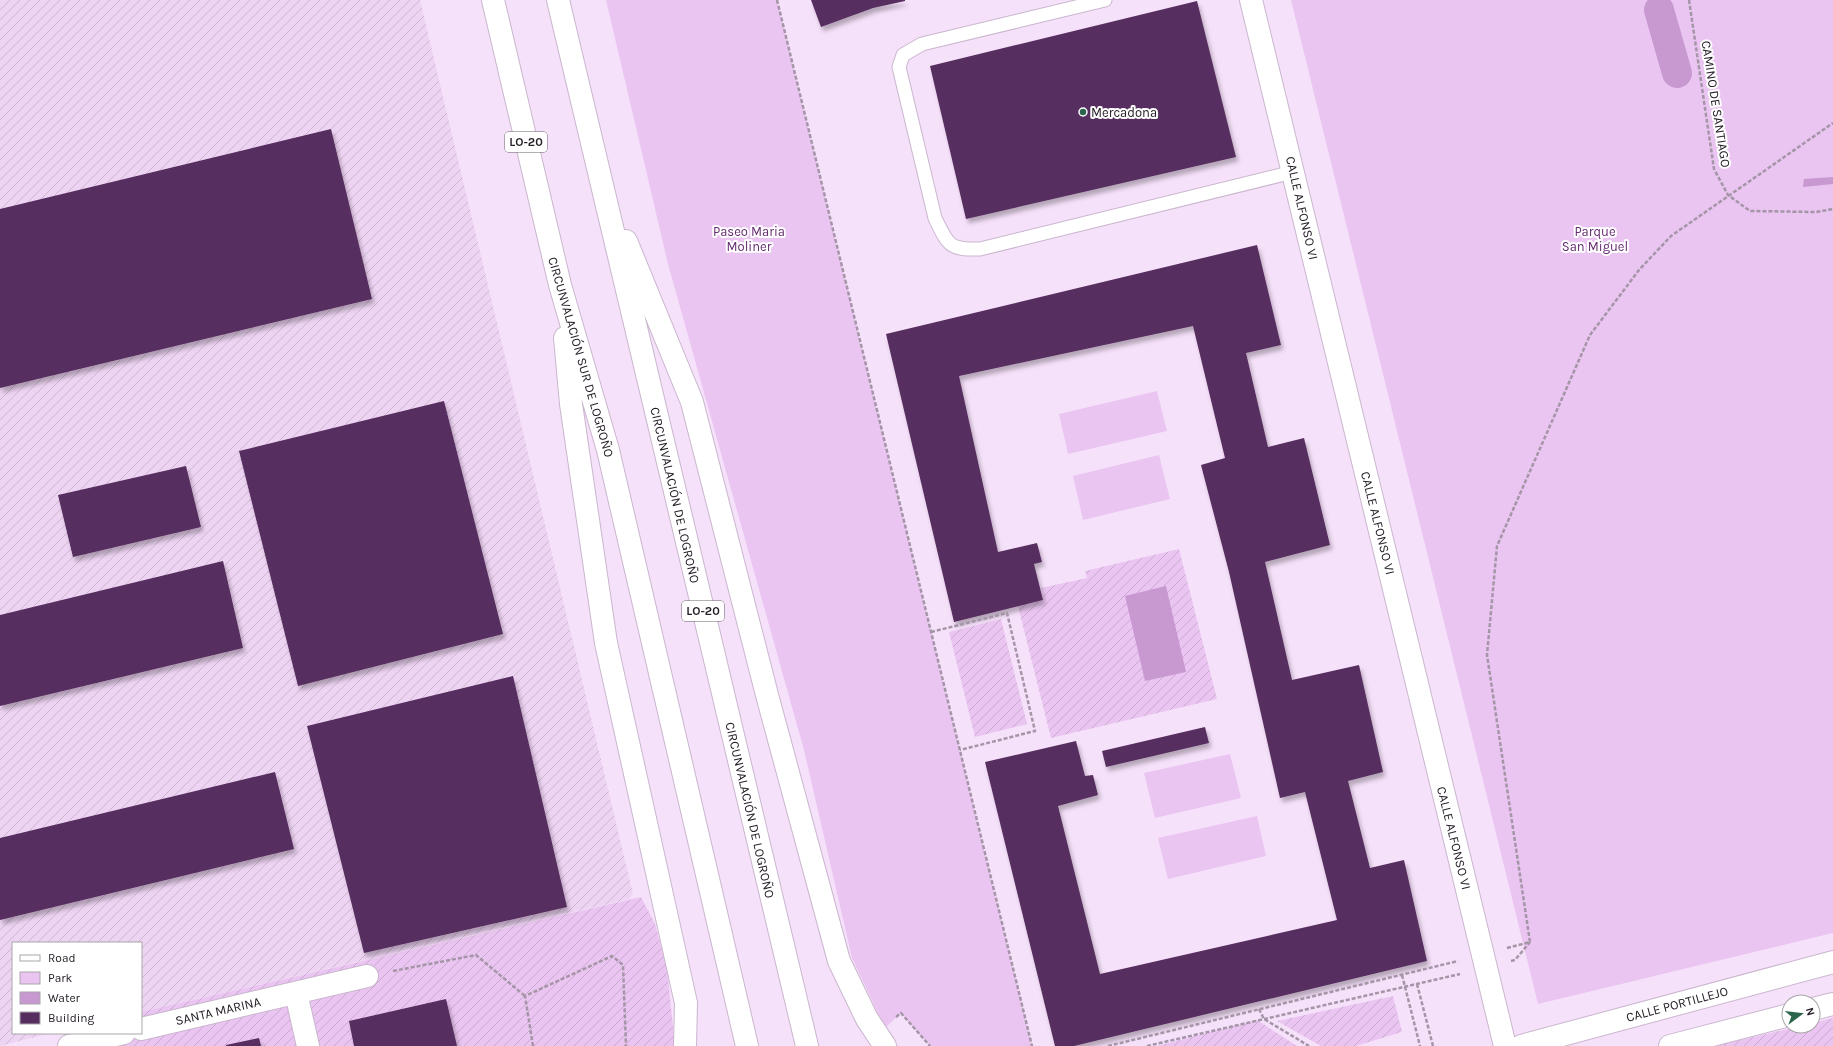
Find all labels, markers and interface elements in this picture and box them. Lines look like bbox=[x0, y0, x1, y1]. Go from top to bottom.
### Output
street label: CAMINO DE SANTIAGO bbox=[1699, 40, 1733, 168]
place label: Mercadona bbox=[1091, 105, 1157, 120]
marker: Mercadona bbox=[1078, 107, 1088, 117]
road number: LO-20 bbox=[505, 132, 547, 152]
street label: CALLE ALFONSO VI bbox=[1283, 155, 1321, 261]
park label: Paseo Maria Moliner bbox=[713, 224, 785, 254]
park label: Parque San Miguel bbox=[1562, 224, 1628, 254]
street label: CIRCUNVALACIÓN SUR DE LOGROÑO bbox=[545, 255, 618, 459]
street label: CIRCUNVALACIÓN DE LOGROÑO bbox=[647, 405, 704, 585]
street label: CALLE ALFONSO VI bbox=[1358, 470, 1398, 576]
road number: LO-20 bbox=[682, 601, 724, 621]
street label: CIRCUNVALACIÓN DE LOGROÑO bbox=[722, 720, 779, 900]
street label: CALLE ALFONSO VI bbox=[1434, 785, 1474, 891]
legend bbox=[12, 942, 142, 1034]
text: Road bbox=[48, 951, 76, 965]
text: Park bbox=[48, 971, 73, 985]
street label: CALLE PORTILLEJO bbox=[1624, 983, 1730, 1025]
text: Water bbox=[48, 991, 81, 1005]
street label: SANTA MARINA bbox=[174, 994, 263, 1028]
north arrow bbox=[1781, 994, 1821, 1034]
text: N bbox=[1803, 1006, 1817, 1017]
text: Building bbox=[48, 1011, 95, 1025]

